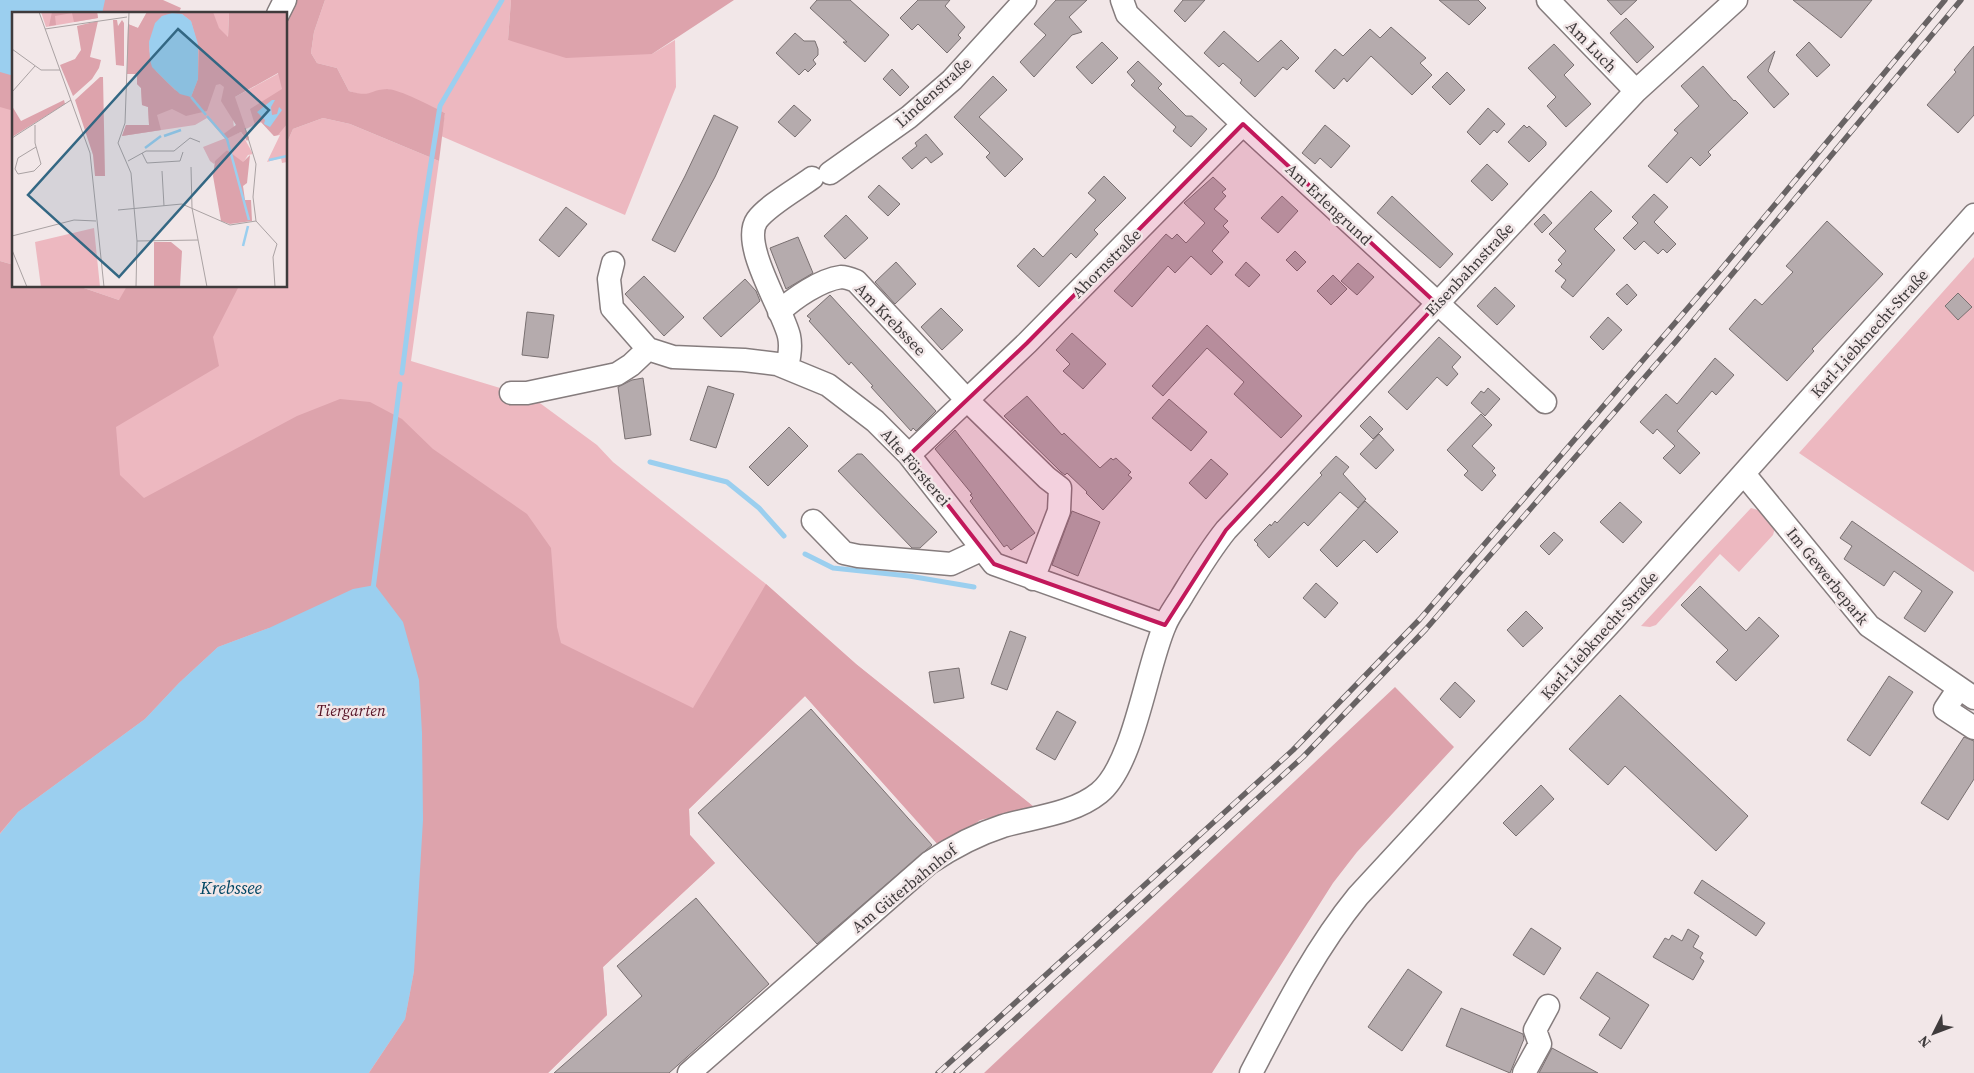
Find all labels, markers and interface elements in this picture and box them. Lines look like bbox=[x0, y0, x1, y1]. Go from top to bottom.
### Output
inset map bbox=[12, 12, 288, 288]
street label: Am Luch bbox=[1562, 15, 1623, 77]
street label: Lindenstraße bbox=[890, 52, 976, 132]
street label: Am Erlengrund bbox=[1281, 158, 1377, 250]
street label: Eisenbahnstraße bbox=[1420, 217, 1518, 321]
street label: Ahornstraße bbox=[1066, 223, 1146, 303]
street label: Karl-Liebknecht-Straße bbox=[1805, 264, 1933, 402]
street label: Am Krebssee bbox=[851, 278, 931, 360]
street label: Alte Försterei bbox=[876, 423, 956, 511]
street label: Im Gewerbepark bbox=[1782, 523, 1874, 630]
street label: Karl-Liebknecht-Straße bbox=[1535, 566, 1663, 704]
park label: Tiergarten bbox=[316, 699, 386, 721]
street label: Am Güterbahnhof bbox=[847, 838, 962, 937]
water label: Krebssee bbox=[199, 875, 263, 900]
north arrow bbox=[1909, 1008, 1959, 1058]
text: N bbox=[1913, 1031, 1935, 1052]

